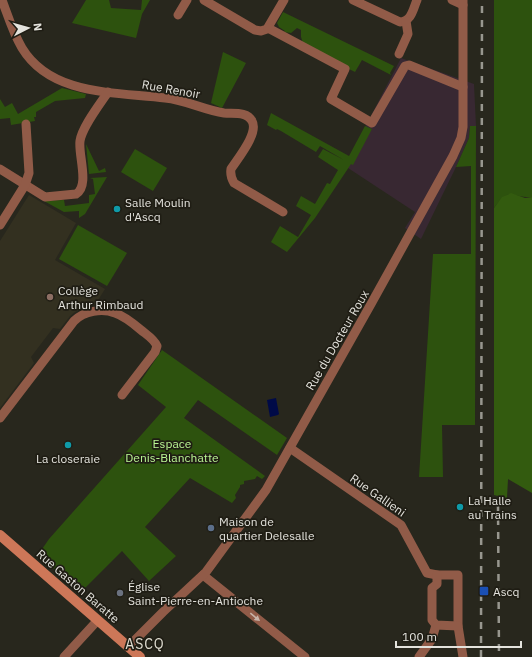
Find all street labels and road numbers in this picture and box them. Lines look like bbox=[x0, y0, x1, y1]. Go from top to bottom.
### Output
street label: Rue Renoir bbox=[141, 76, 202, 102]
street label: Rue du Docteur Roux bbox=[302, 287, 372, 393]
street label: Rue Gallieni bbox=[347, 470, 409, 520]
street label: Rue Gaston Baratte bbox=[34, 546, 123, 626]

